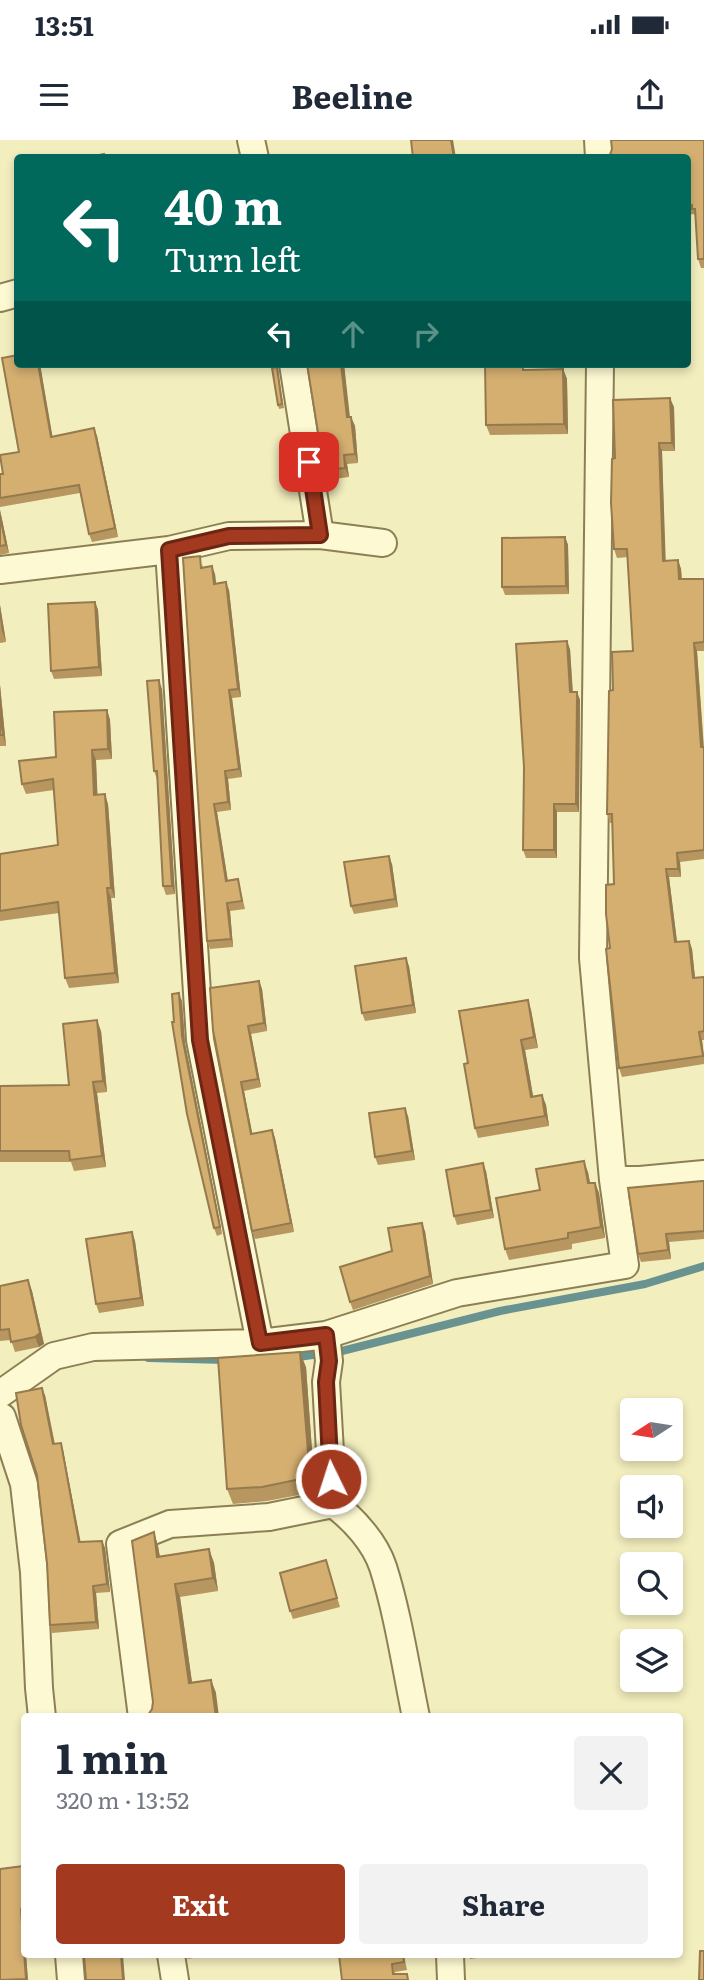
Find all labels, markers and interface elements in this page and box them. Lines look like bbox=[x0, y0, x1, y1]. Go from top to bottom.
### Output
text: 13:51 bbox=[35, 5, 94, 44]
text: Beeline bbox=[291, 71, 413, 119]
icon: menu bbox=[35, 76, 73, 114]
icon: share bbox=[631, 76, 669, 114]
text: 40 m bbox=[164, 167, 282, 240]
icon: left bbox=[49, 182, 140, 273]
text: Turn left bbox=[164, 234, 301, 282]
icon: left bbox=[261, 315, 299, 353]
icon: ahead bbox=[334, 315, 372, 353]
icon: right bbox=[407, 315, 445, 353]
pin bbox=[279, 432, 339, 492]
icon: arrive bbox=[290, 443, 328, 481]
north arrow bbox=[620, 1398, 682, 1461]
map controls bbox=[620, 1398, 683, 1692]
position arrow bbox=[294, 1442, 368, 1516]
button: sound bbox=[620, 1475, 683, 1538]
button: search bbox=[620, 1552, 683, 1615]
button: layers bbox=[620, 1629, 683, 1692]
text: 1 min bbox=[56, 1725, 168, 1787]
button: close bbox=[574, 1736, 648, 1810]
text: 320 m · 13:52 bbox=[56, 1782, 189, 1816]
button: Exit bbox=[56, 1864, 345, 1944]
button: Share bbox=[359, 1864, 648, 1944]

